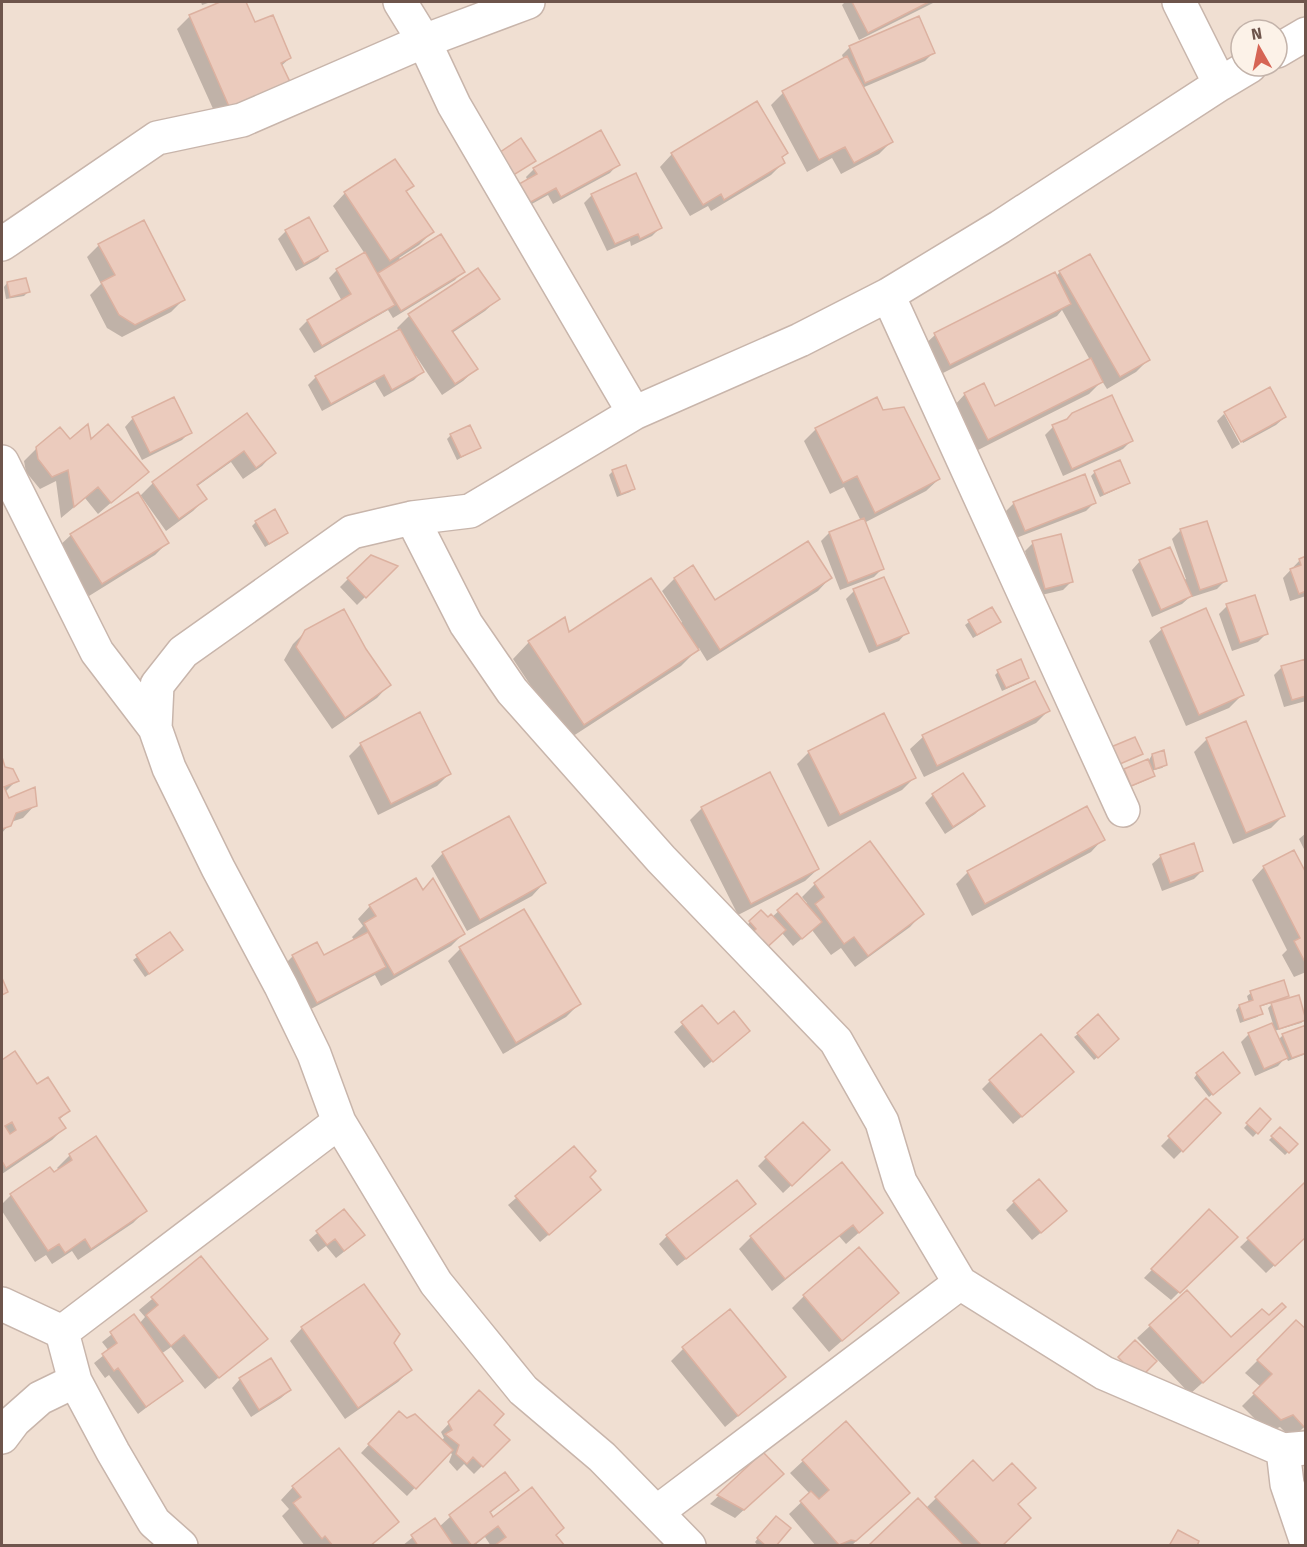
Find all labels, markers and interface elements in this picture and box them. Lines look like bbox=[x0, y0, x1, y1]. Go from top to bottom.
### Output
north arrow bbox=[1229, 18, 1289, 78]
text: N bbox=[1250, 23, 1263, 44]

